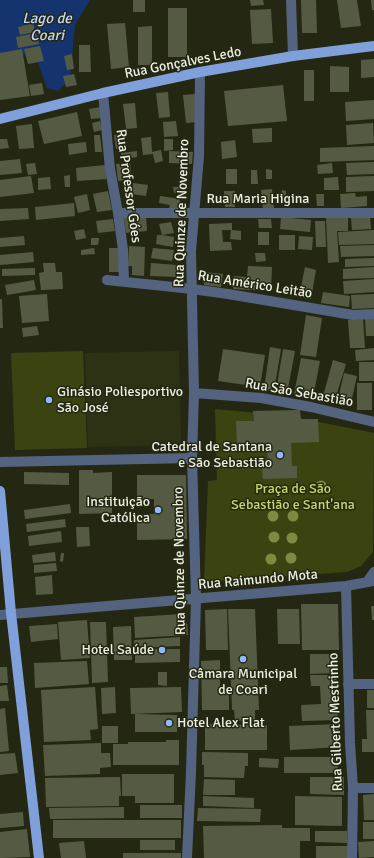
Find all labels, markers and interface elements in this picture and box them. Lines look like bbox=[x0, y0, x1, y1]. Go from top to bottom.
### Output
water label: Lago de Coari bbox=[22, 10, 72, 45]
street label: Rua Gonçalves Ledo bbox=[123, 43, 243, 83]
street label: Rua Professor Góes bbox=[112, 128, 144, 244]
street label: Rua Quinze de Novembro bbox=[171, 139, 193, 287]
street label: Rua Maria Higina bbox=[207, 191, 309, 207]
street label: Rua Américo Leitão bbox=[197, 268, 313, 302]
street label: Rua São Sebastião bbox=[244, 375, 354, 411]
place label: Ginásio Poliesportivo São José bbox=[57, 384, 183, 416]
marker: Ginásio Poliesportivo São José bbox=[44, 395, 54, 405]
place label: Catedral de Santana e São Sebastião bbox=[151, 439, 272, 472]
marker: Catedral de Santana e São Sebastião bbox=[275, 450, 285, 460]
park label: Praça de São Sebastião e Sant'ana bbox=[231, 481, 355, 514]
street label: Rua Quinze de Novembro bbox=[170, 487, 190, 635]
place label: Instituição Católica bbox=[86, 494, 150, 526]
marker: Instituição Católica bbox=[153, 505, 163, 515]
street label: Rua Raimundo Mota bbox=[198, 566, 318, 594]
place label: Hotel Saúde bbox=[81, 642, 154, 658]
marker: Hotel Saúde bbox=[157, 645, 167, 655]
street label: Rua Gilberto Mestrinho bbox=[325, 652, 347, 792]
marker: Câmara Municipal de Coari bbox=[238, 654, 248, 664]
place label: Câmara Municipal de Coari bbox=[189, 666, 297, 698]
place label: Hotel Alex Flat bbox=[177, 715, 265, 731]
marker: Hotel Alex Flat bbox=[164, 718, 174, 728]

